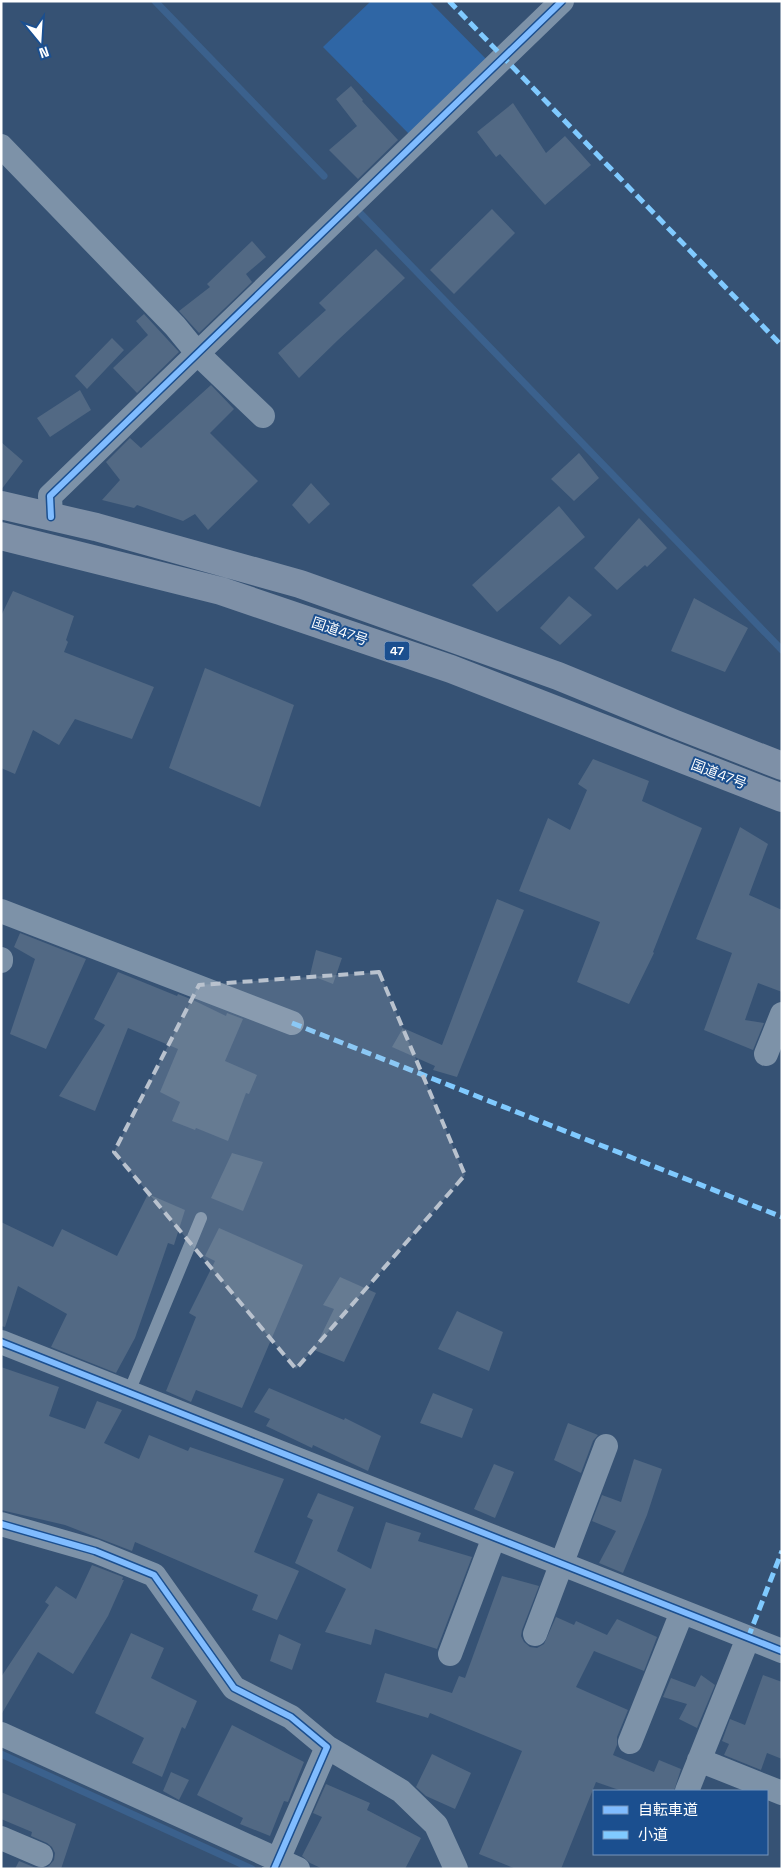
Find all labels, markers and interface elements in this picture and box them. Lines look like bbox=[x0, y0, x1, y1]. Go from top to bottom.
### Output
north arrow bbox=[15, 15, 65, 65]
text: N bbox=[37, 42, 51, 62]
street label: 国道47号 bbox=[310, 613, 370, 649]
road number: 47 bbox=[384, 641, 410, 660]
street label: 国道47号 bbox=[689, 755, 749, 793]
legend bbox=[593, 1790, 768, 1855]
text: 自転車道 bbox=[638, 1800, 698, 1819]
text: 小道 bbox=[638, 1825, 668, 1844]

